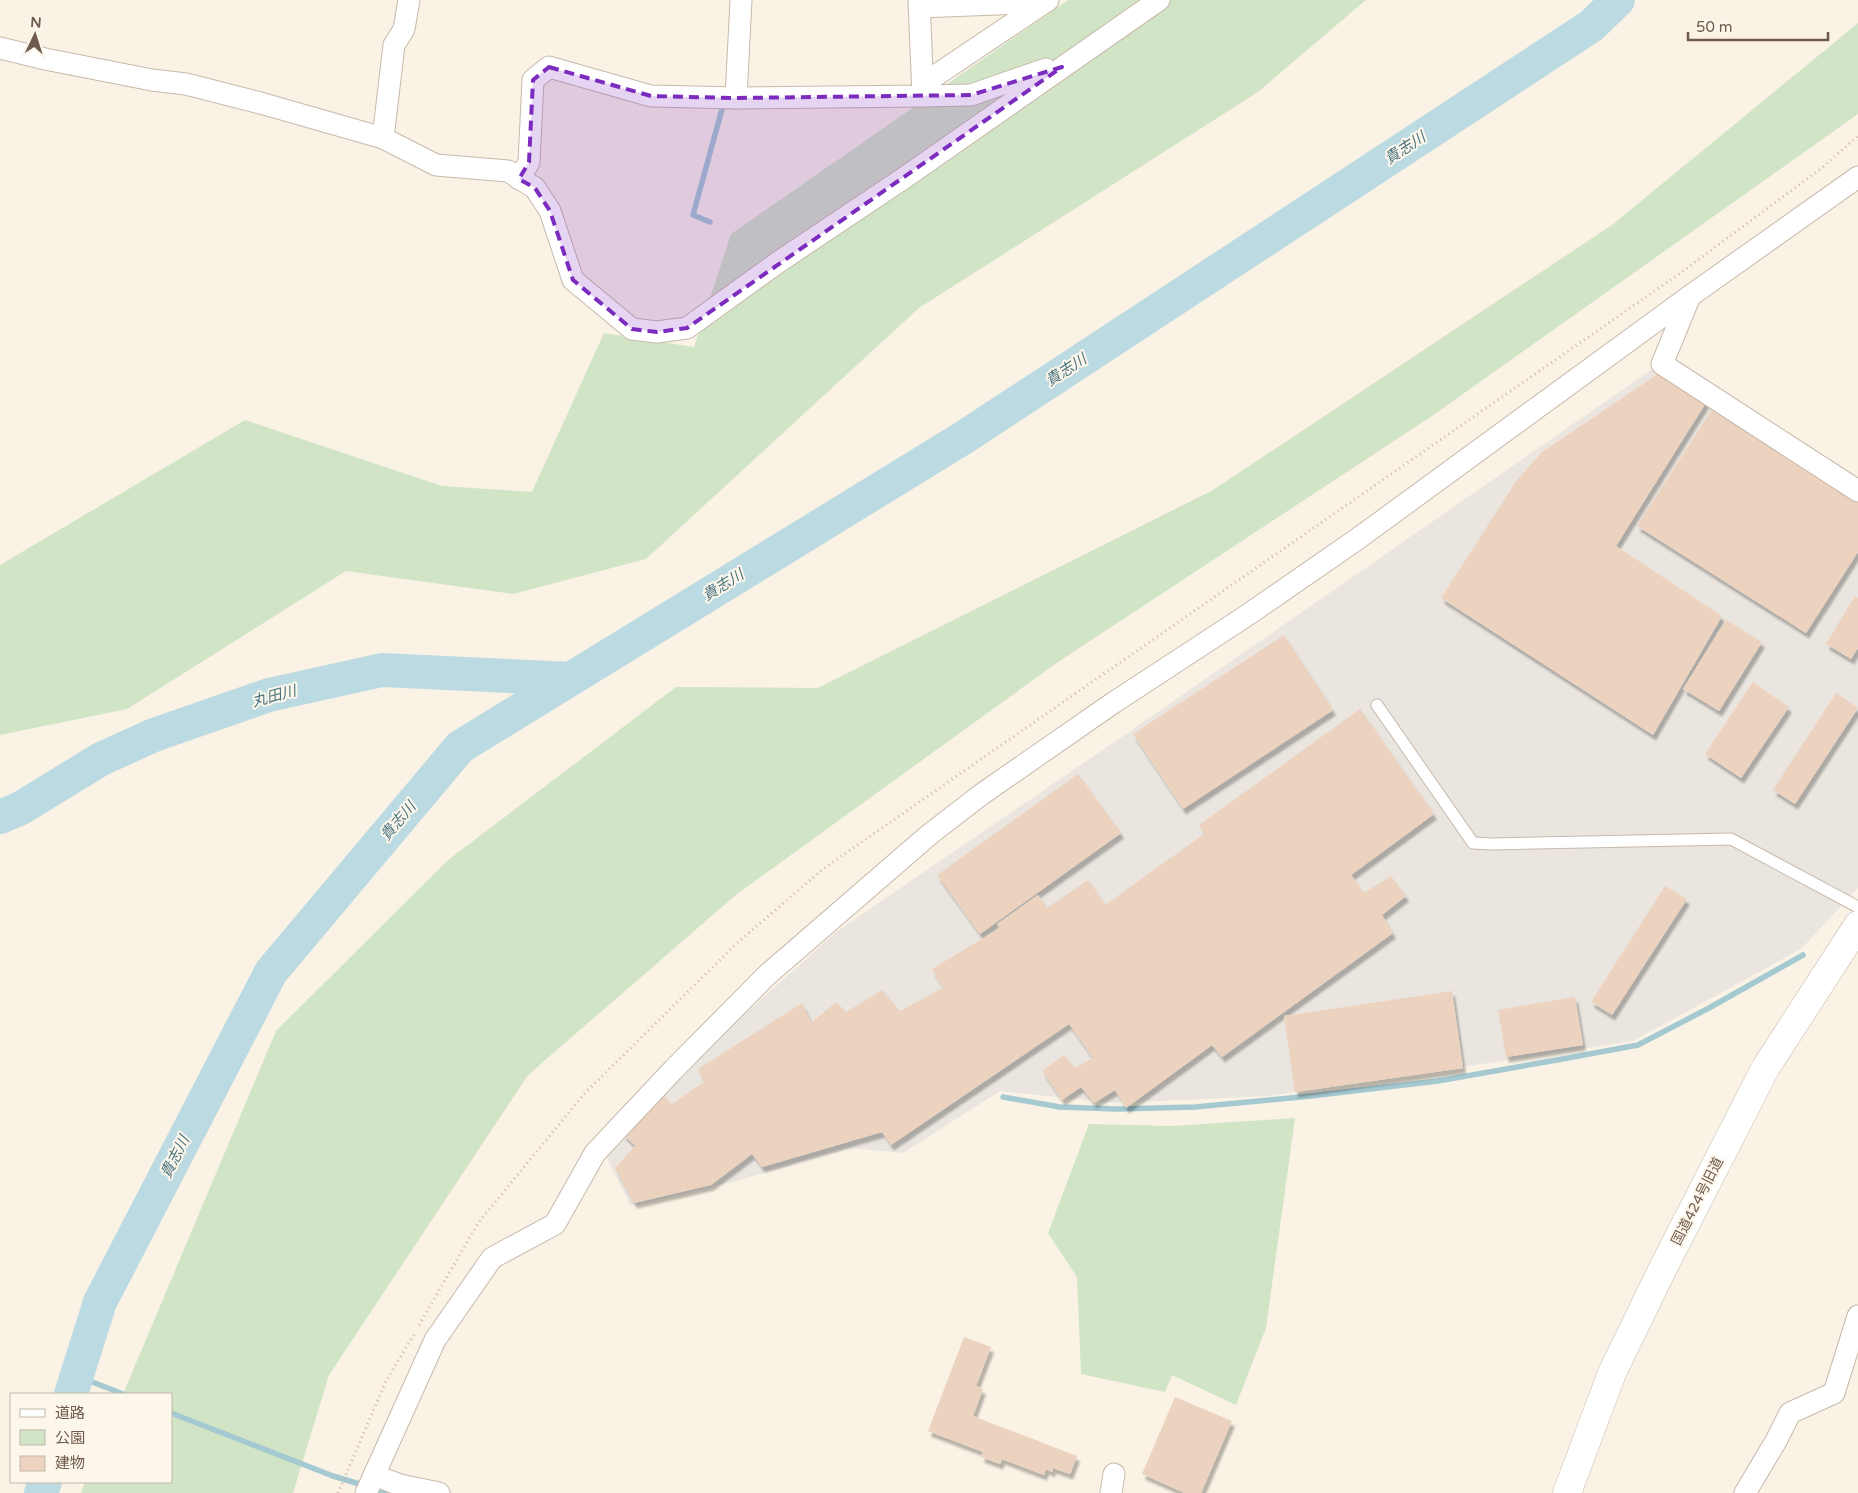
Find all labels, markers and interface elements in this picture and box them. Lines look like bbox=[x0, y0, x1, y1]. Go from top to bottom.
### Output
north arrow bbox=[10, 10, 60, 60]
scale bar bbox=[1688, 10, 1828, 42]
text: N bbox=[30, 14, 42, 31]
text: 50 m bbox=[1696, 18, 1733, 36]
water label: 貴志川 bbox=[1381, 127, 1430, 168]
water label: 貴志川 bbox=[1042, 349, 1091, 390]
water label: 貴志川 bbox=[699, 564, 749, 605]
water label: 丸田川 bbox=[250, 681, 300, 711]
water label: 貴志川 bbox=[377, 796, 421, 844]
water label: 貴志川 bbox=[157, 1131, 194, 1181]
street label: 国道424号旧道 bbox=[1668, 1154, 1727, 1248]
legend bbox=[10, 1393, 172, 1483]
text: 道路 bbox=[55, 1404, 85, 1422]
text: 公園 bbox=[55, 1429, 85, 1447]
text: 建物 bbox=[55, 1454, 85, 1472]

